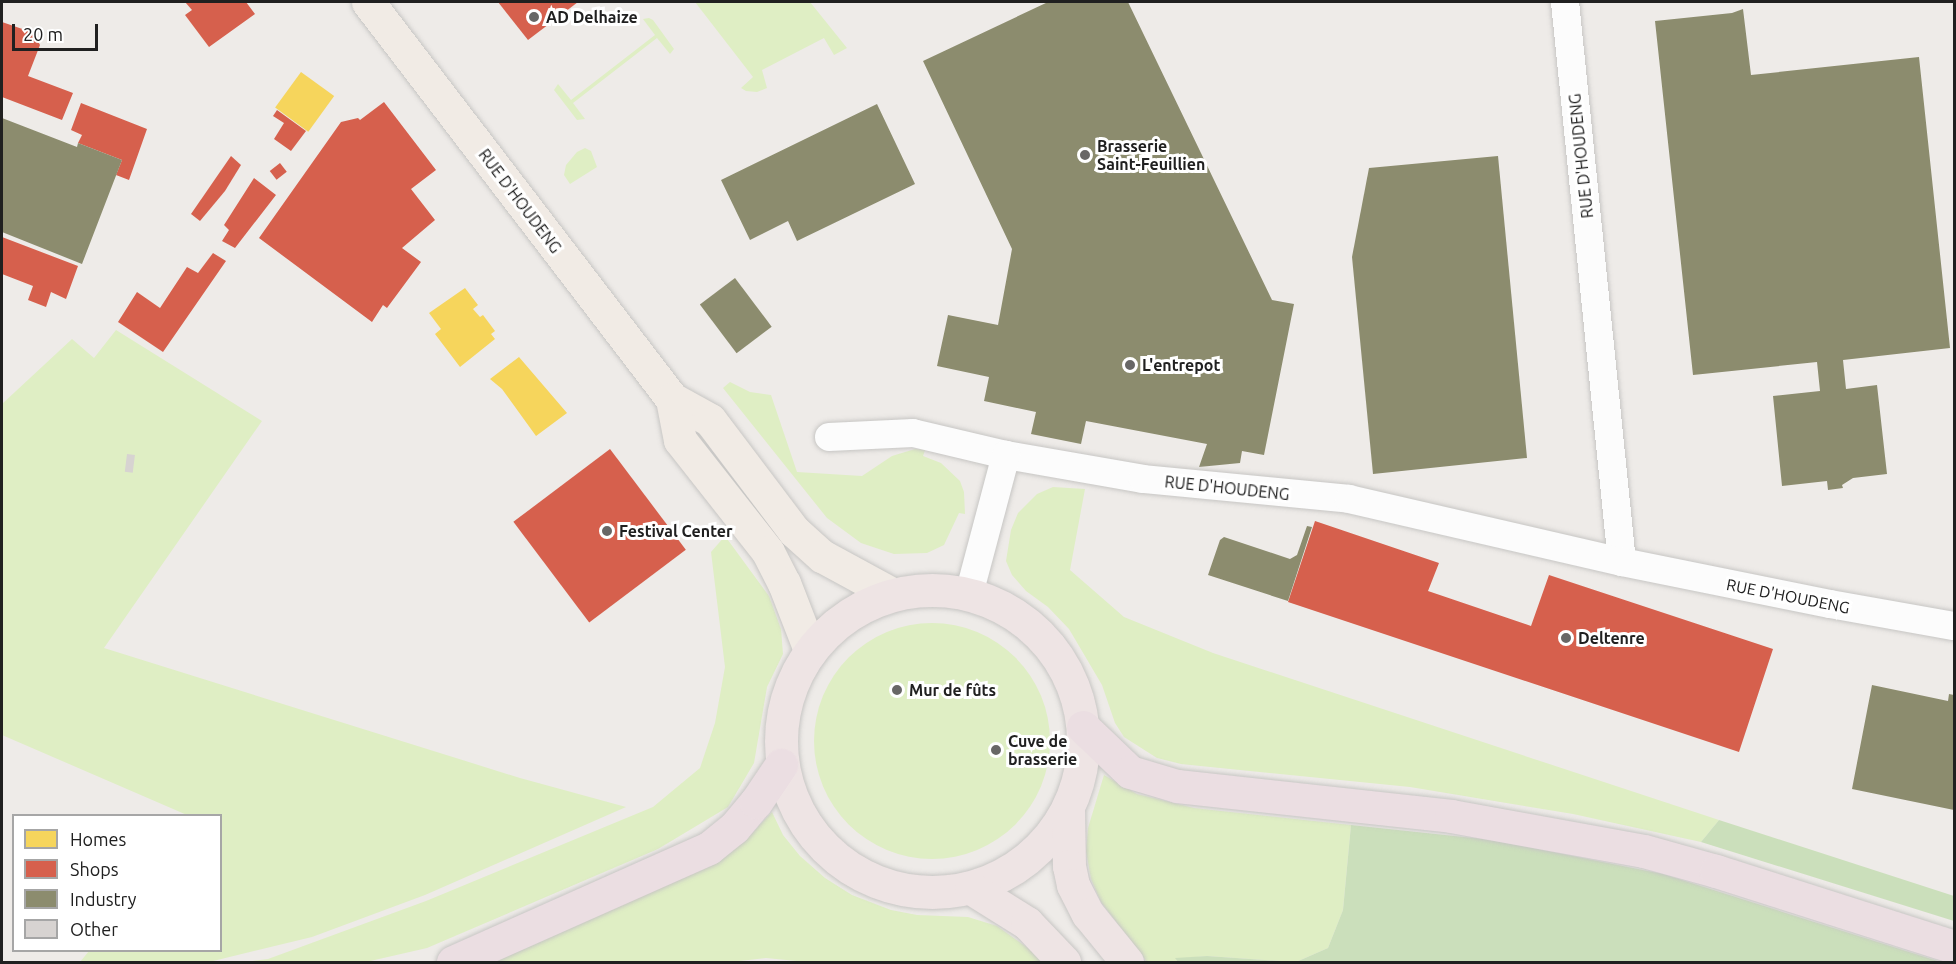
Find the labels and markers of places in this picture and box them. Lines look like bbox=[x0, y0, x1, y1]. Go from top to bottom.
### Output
place label: AD Delhaize bbox=[546, 7, 638, 27]
marker: AD Delhaize bbox=[527, 10, 541, 24]
place label: Brasserie Saint-Feuillien bbox=[1097, 136, 1205, 174]
marker: Brasserie Saint-Feuillien bbox=[1078, 148, 1092, 162]
place label: L'entrepot bbox=[1142, 355, 1220, 375]
marker: L'entrepot bbox=[1123, 358, 1137, 372]
place label: Festival Center bbox=[619, 521, 733, 541]
marker: Festival Center bbox=[600, 524, 614, 538]
place label: Deltenre bbox=[1578, 628, 1645, 648]
marker: Deltenre bbox=[1559, 631, 1573, 645]
place label: Mur de fûts bbox=[909, 680, 996, 700]
marker: Mur de fûts bbox=[890, 683, 904, 697]
place label: Cuve de brasserie bbox=[1008, 731, 1077, 769]
marker: Cuve de brasserie bbox=[989, 743, 1003, 757]

